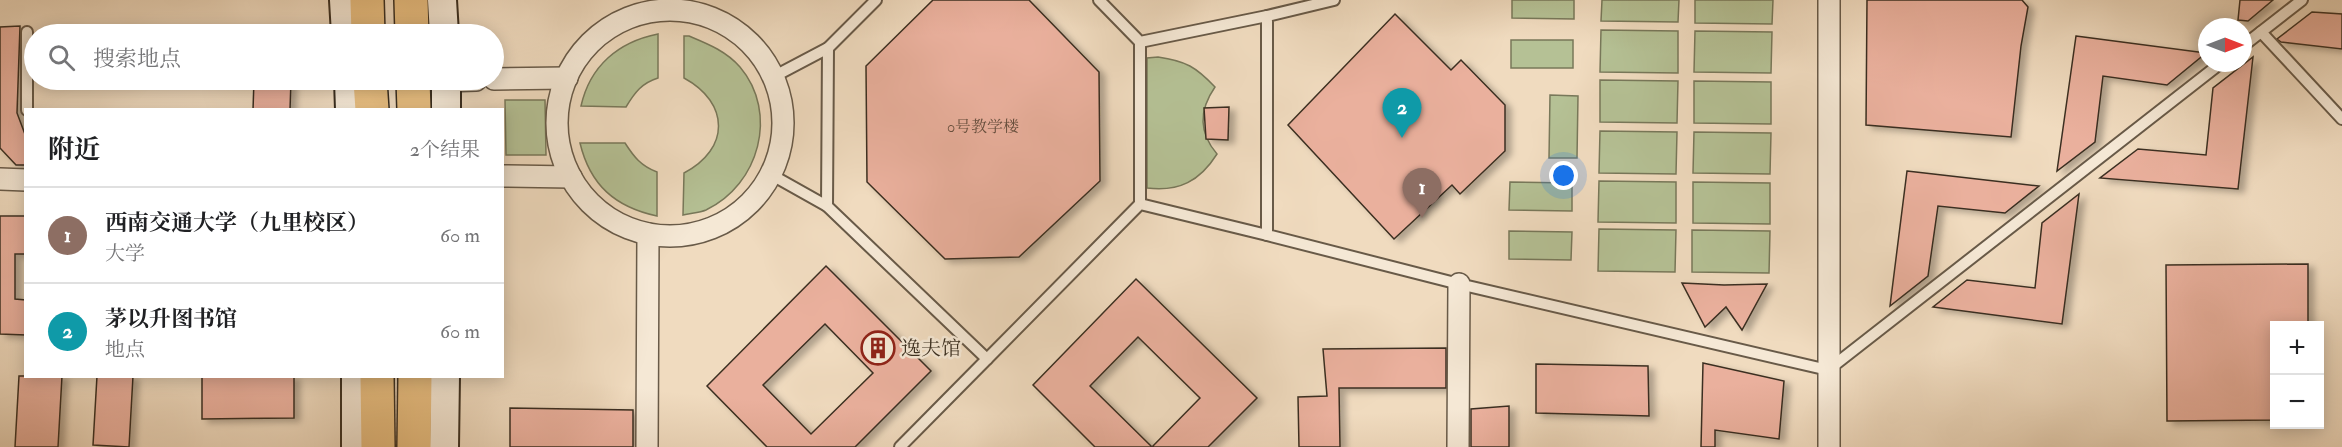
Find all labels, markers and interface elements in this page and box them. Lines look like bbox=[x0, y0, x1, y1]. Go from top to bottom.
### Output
north arrow bbox=[2198, 18, 2252, 72]
search box bbox=[24, 24, 504, 90]
icon: search bbox=[45, 41, 78, 74]
text: 搜索地点 bbox=[93, 45, 181, 73]
pin: 2 bbox=[1382, 88, 1422, 138]
house number: 0号教学楼 bbox=[947, 117, 1019, 137]
text: 附近 bbox=[48, 134, 100, 166]
text: 2个结果 bbox=[410, 137, 480, 162]
your location bbox=[1549, 161, 1578, 190]
pin: 1 bbox=[1402, 168, 1442, 218]
text: 西南交通大学（九里校区） bbox=[105, 209, 369, 237]
text: 1 bbox=[64, 223, 71, 248]
text: 60 m bbox=[440, 223, 480, 248]
text: 大学 bbox=[105, 241, 145, 266]
text: 茅以升图书馆 bbox=[105, 305, 237, 333]
text: 2 bbox=[62, 319, 73, 344]
text: 60 m bbox=[440, 319, 480, 344]
map controls bbox=[2270, 321, 2324, 429]
button: + bbox=[2270, 321, 2324, 375]
building icon: 逸夫馆 bbox=[860, 330, 896, 366]
place label: 逸夫馆 bbox=[901, 336, 961, 361]
text: 地点 bbox=[105, 337, 145, 362]
button: − bbox=[2270, 375, 2324, 429]

